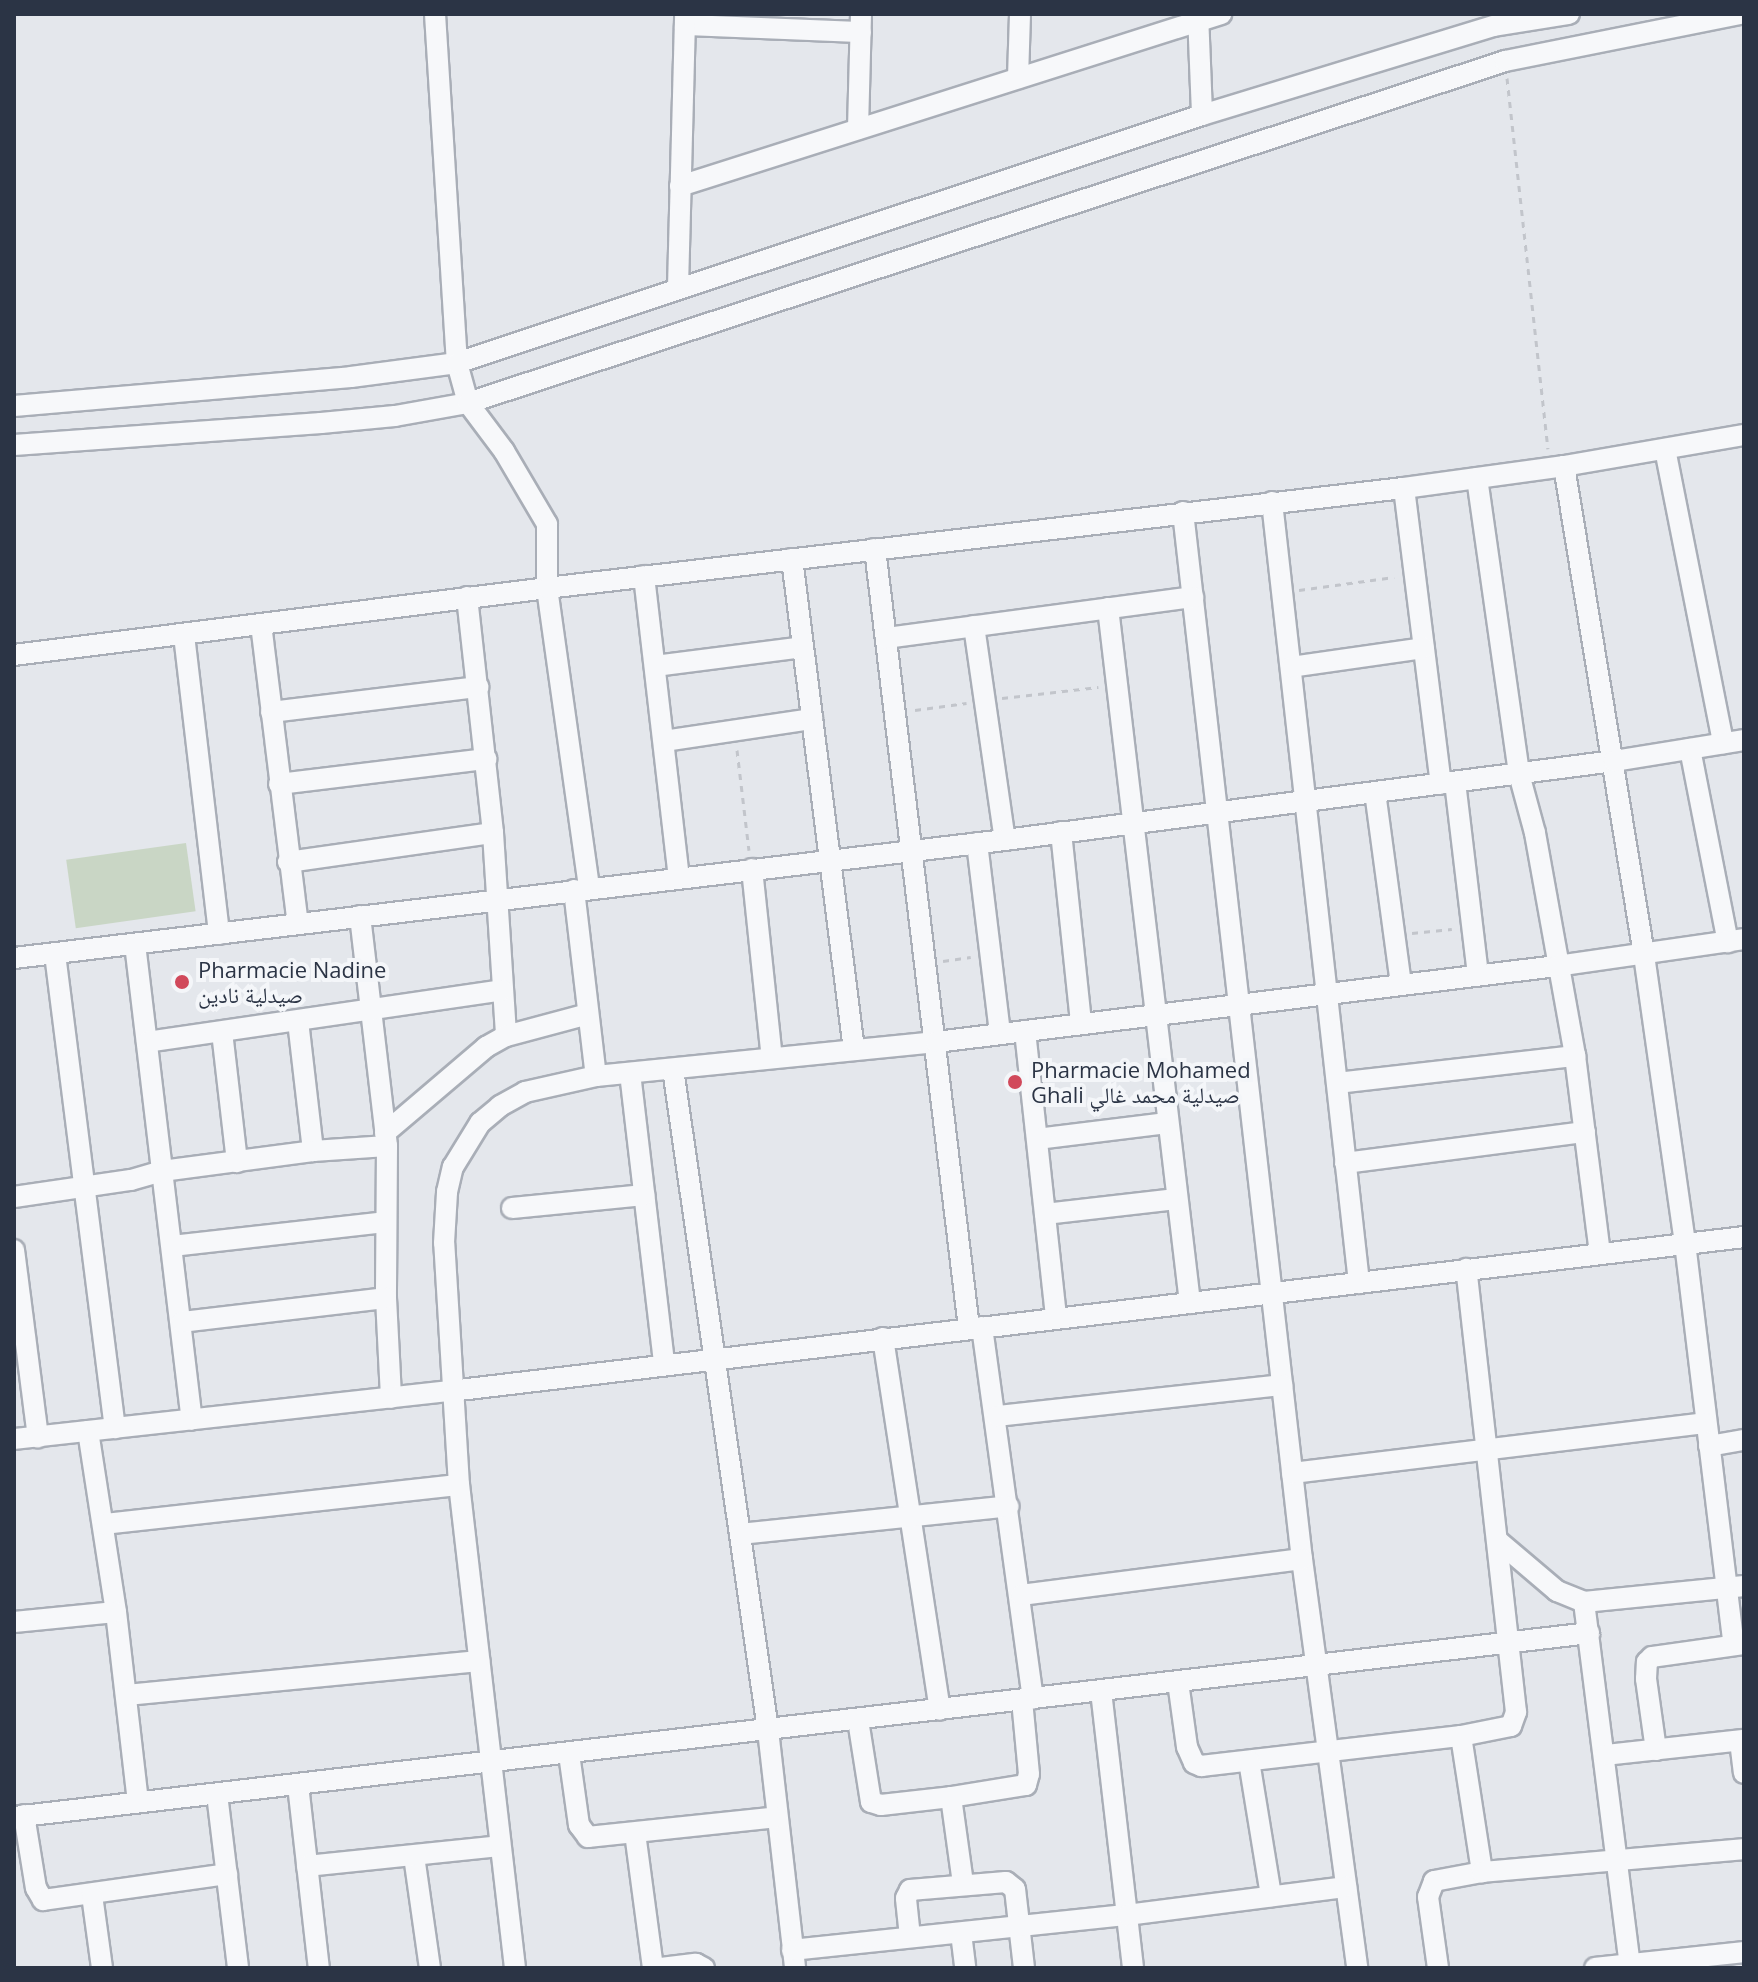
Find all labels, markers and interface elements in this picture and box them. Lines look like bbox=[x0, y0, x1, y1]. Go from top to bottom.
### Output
place label: Pharmacie Nadine صيدلية نادين bbox=[198, 956, 386, 1008]
marker: Pharmacie Nadine صيدلية نادين bbox=[173, 973, 191, 991]
place label: Pharmacie Mohamed Ghali صيدلية محمد غالي bbox=[1031, 1056, 1251, 1108]
marker: Pharmacie Mohamed Ghali صيدلية محمد غالي bbox=[1006, 1073, 1024, 1091]

